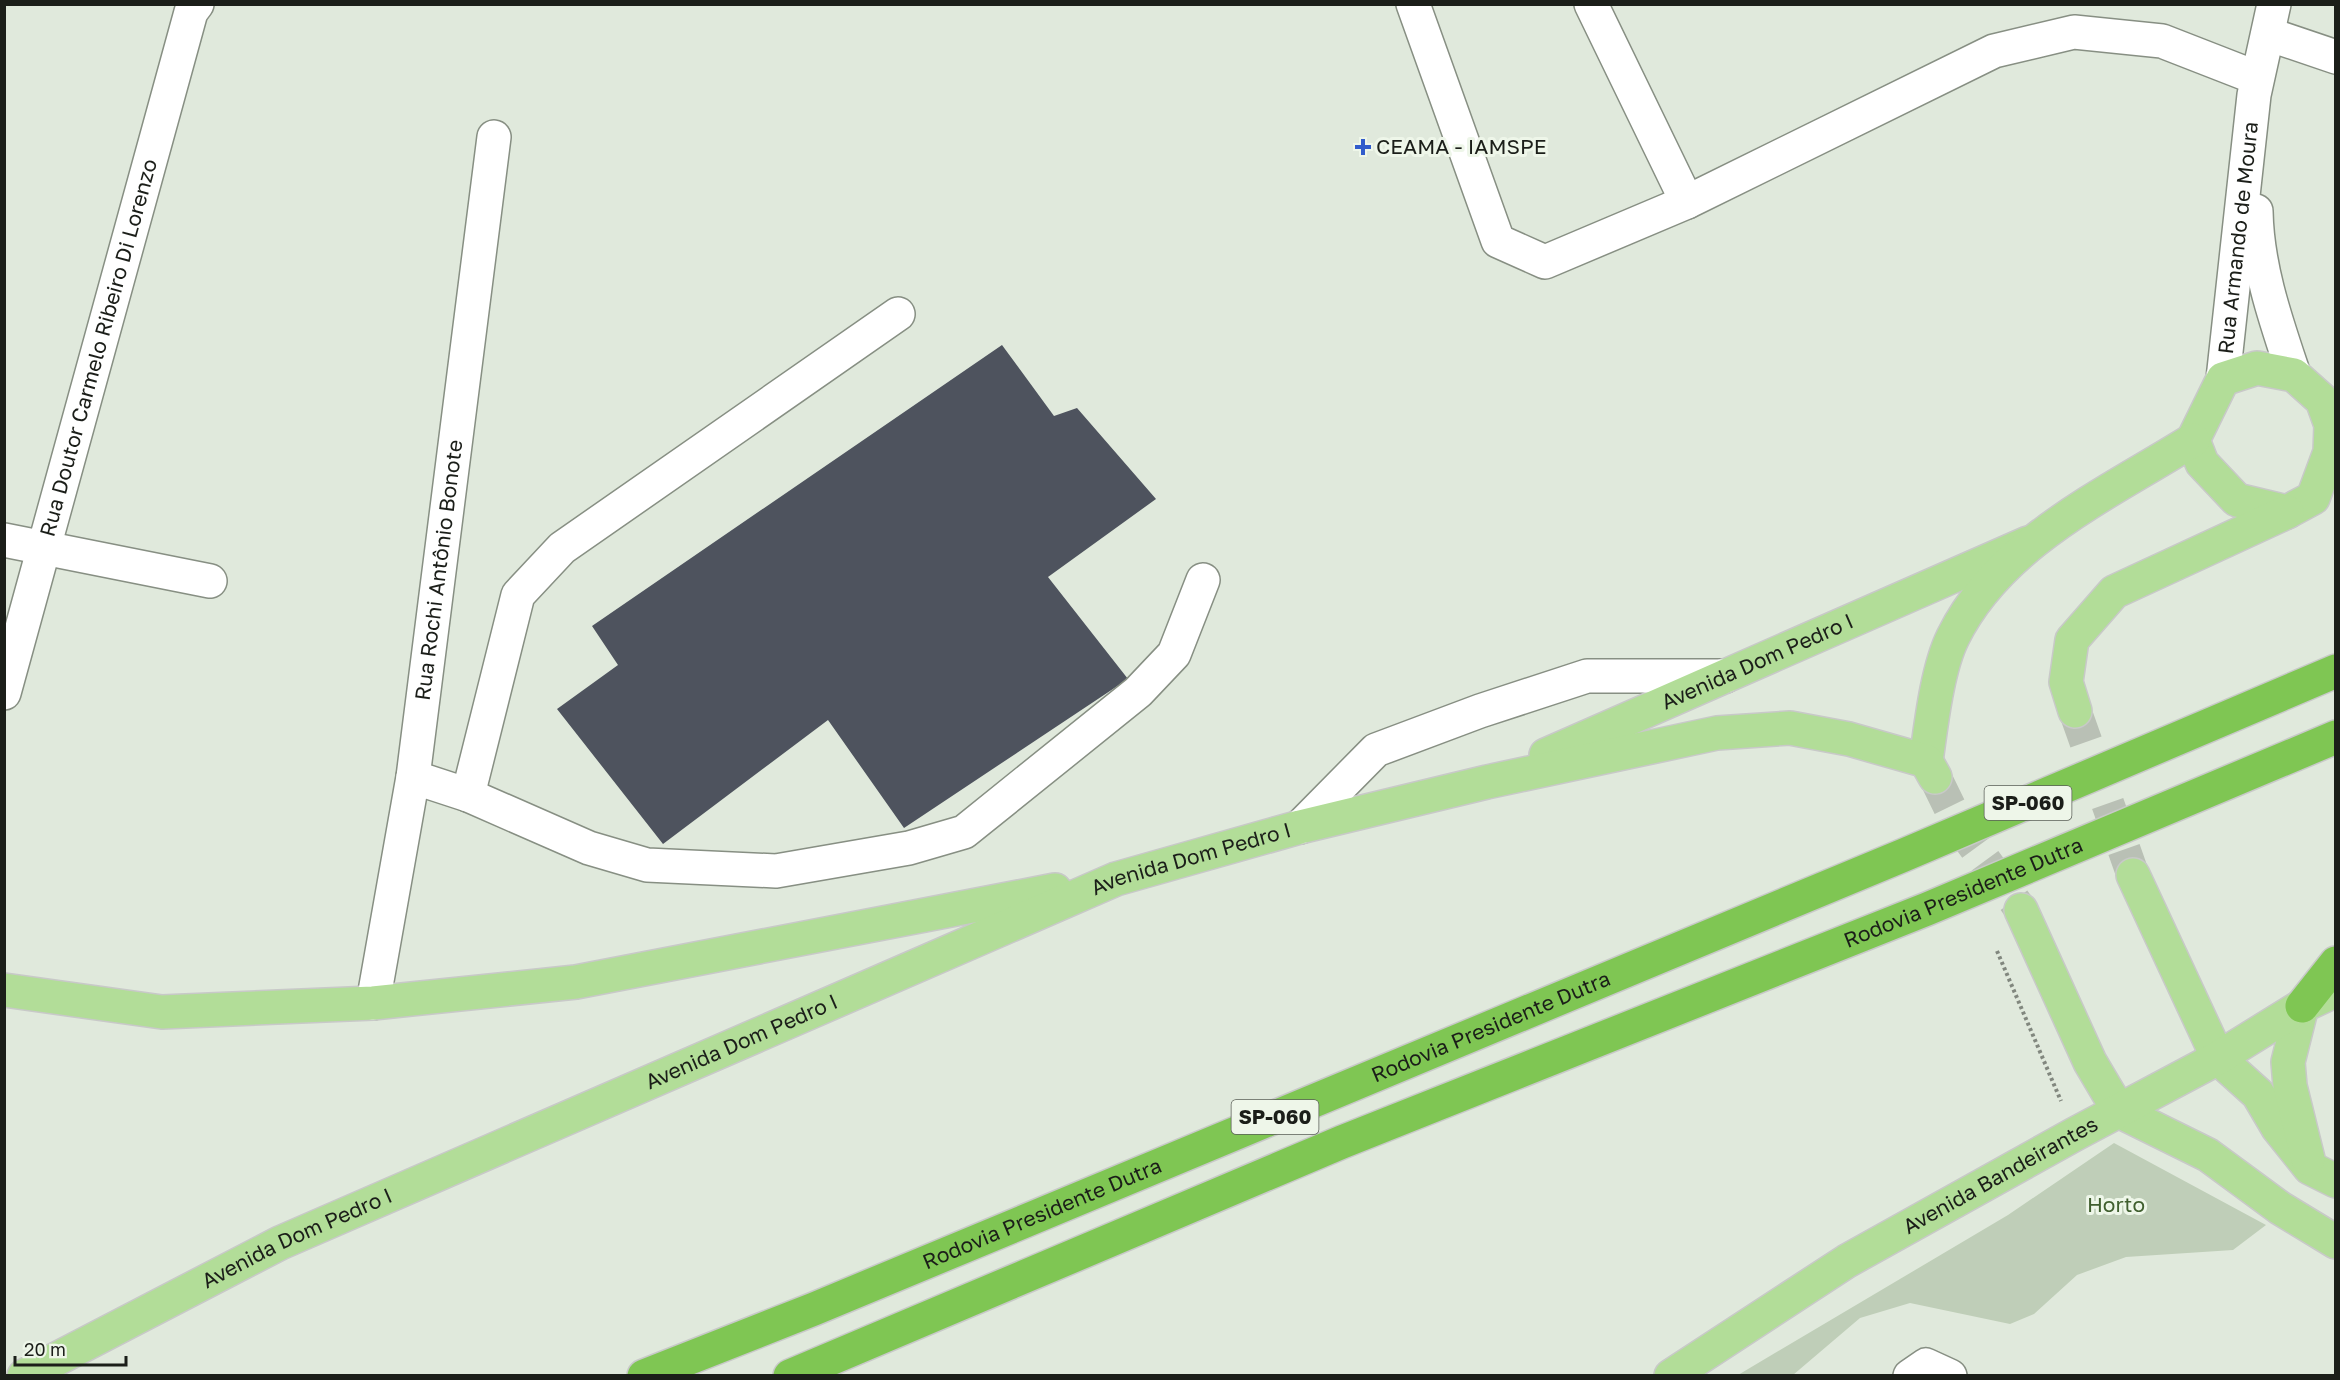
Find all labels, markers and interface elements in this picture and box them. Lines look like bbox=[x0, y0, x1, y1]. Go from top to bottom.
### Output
street label: Rua Armando de Moura bbox=[2212, 120, 2263, 355]
place label: CEAMA - IAMSPE bbox=[1376, 133, 1547, 159]
marker: CEAMA - IAMSPE bbox=[1354, 138, 1372, 156]
street label: Rua Doutor Carmelo Ribeiro Di Lorenzo bbox=[34, 156, 162, 539]
street label: Rua Rochi Antônio Bonote bbox=[409, 438, 468, 702]
street label: Avenida Dom Pedro I bbox=[1657, 607, 1857, 715]
road number: SP-060 bbox=[1984, 786, 2072, 820]
street label: Avenida Dom Pedro I bbox=[1087, 816, 1294, 900]
street label: Rodovia Presidente Dutra bbox=[1840, 831, 2086, 953]
street label: Rodovia Presidente Dutra bbox=[1367, 965, 1614, 1087]
street label: Avenida Dom Pedro I bbox=[641, 988, 841, 1094]
road number: SP-060 bbox=[1232, 1100, 1318, 1134]
street label: Avenida Bandeirantes bbox=[1898, 1110, 2102, 1239]
street label: Rodovia Presidente Dutra bbox=[919, 1152, 1165, 1274]
street label: Avenida Dom Pedro I bbox=[197, 1182, 396, 1293]
park label: Horto bbox=[2087, 1191, 2145, 1217]
scale bar bbox=[15, 1329, 126, 1367]
text: 20 m bbox=[24, 1338, 66, 1360]

